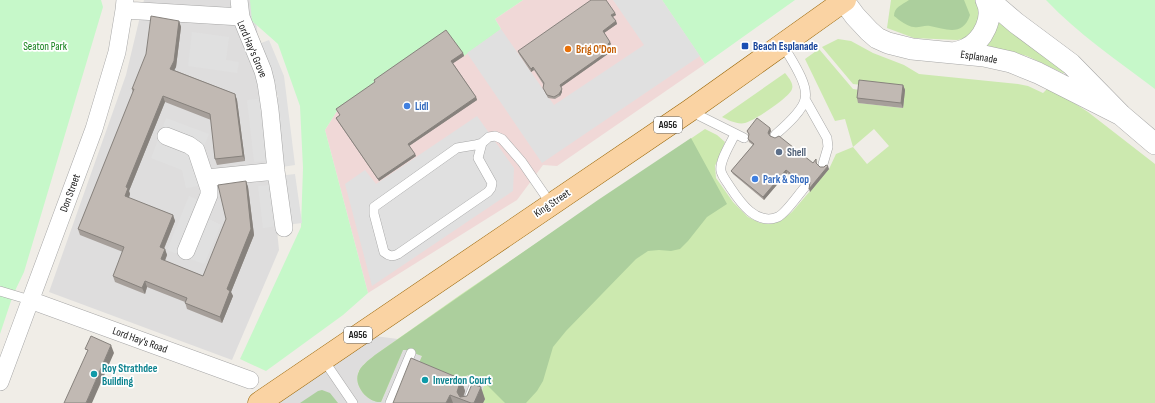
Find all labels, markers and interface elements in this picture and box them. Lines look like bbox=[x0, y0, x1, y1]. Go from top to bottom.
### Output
street label: Lord Hay's Grove bbox=[234, 18, 270, 80]
park label: Seaton Park bbox=[23, 40, 68, 53]
place label: Beach Esplanade bbox=[753, 40, 818, 53]
marker: Beach Esplanade bbox=[740, 41, 750, 51]
place label: Brig O'Don bbox=[576, 43, 616, 56]
marker: Brig O'Don bbox=[563, 44, 573, 54]
street label: Esplanade bbox=[960, 48, 998, 66]
place label: Lidl bbox=[415, 100, 429, 113]
marker: Lidl bbox=[402, 101, 412, 111]
road number: A956 bbox=[654, 117, 682, 133]
place label: Shell bbox=[787, 146, 806, 159]
marker: Shell bbox=[774, 147, 784, 157]
street label: Don Street bbox=[57, 172, 83, 214]
place label: Park & Shop bbox=[763, 173, 809, 186]
marker: Park & Shop bbox=[750, 174, 760, 184]
street label: King Street bbox=[531, 186, 573, 220]
street label: Lord Hay's Road bbox=[111, 324, 170, 356]
road number: A956 bbox=[344, 327, 372, 343]
place label: Roy Strathdee Building bbox=[102, 362, 158, 388]
marker: Roy Strathdee Building bbox=[89, 369, 99, 379]
place label: Inverdon Court bbox=[433, 374, 492, 387]
marker: Inverdon Court bbox=[420, 375, 430, 385]

